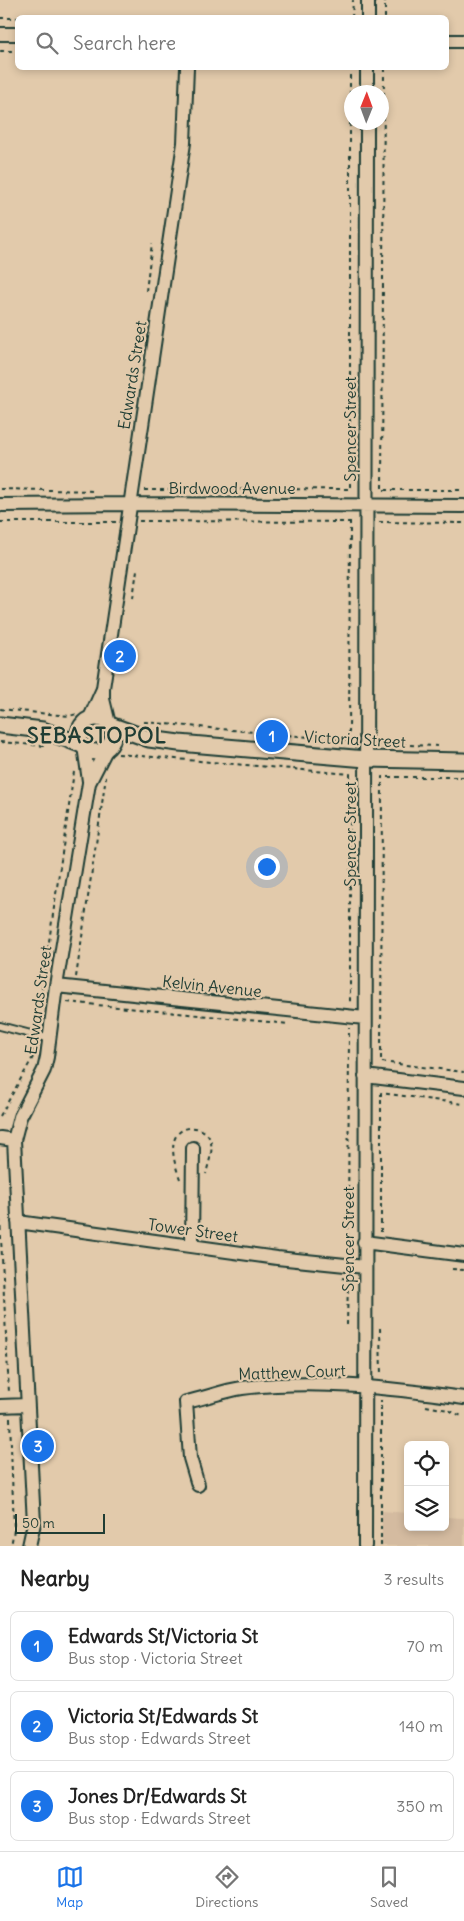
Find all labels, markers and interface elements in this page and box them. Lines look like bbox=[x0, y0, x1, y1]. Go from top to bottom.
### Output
search box bbox=[15, 15, 449, 70]
icon: search bbox=[33, 29, 61, 57]
text: Search here bbox=[73, 31, 176, 55]
north arrow bbox=[344, 85, 389, 130]
street label: Edwards Street bbox=[114, 319, 151, 431]
street label: Spencer Street bbox=[340, 376, 360, 482]
street label: Birdwood Avenue bbox=[168, 478, 296, 498]
pin: 2 bbox=[104, 637, 136, 675]
pin: 1 bbox=[256, 717, 288, 755]
district label: SEBASTOPOL bbox=[27, 722, 167, 749]
street label: Victoria Street bbox=[304, 726, 407, 752]
street label: Spencer Street bbox=[340, 781, 360, 887]
your location bbox=[254, 854, 280, 880]
street label: Edwards Street bbox=[20, 944, 56, 1056]
street label: Kelvin Avenue bbox=[161, 971, 263, 1001]
street label: Spencer Street bbox=[338, 1186, 358, 1292]
street label: Tower Street bbox=[147, 1214, 240, 1246]
street label: Matthew Court bbox=[238, 1360, 347, 1384]
pin: 3 bbox=[22, 1427, 54, 1465]
map controls bbox=[404, 1441, 449, 1531]
button: locate bbox=[404, 1441, 449, 1486]
button: layers bbox=[404, 1486, 449, 1531]
scale bar bbox=[15, 1511, 105, 1534]
text: 50 m bbox=[22, 1514, 55, 1532]
text: Nearby bbox=[20, 1565, 90, 1592]
text: 3 results bbox=[384, 1569, 444, 1589]
text: Edwards St/Victoria St bbox=[68, 1624, 258, 1648]
text: 1 bbox=[34, 1636, 40, 1656]
text: 70 m bbox=[407, 1636, 443, 1656]
text: Bus stop · Victoria Street bbox=[68, 1648, 243, 1668]
text: Victoria St/Edwards St bbox=[68, 1704, 258, 1728]
text: 2 bbox=[33, 1716, 41, 1736]
text: 140 m bbox=[399, 1716, 443, 1736]
text: Bus stop · Edwards Street bbox=[68, 1728, 251, 1748]
text: Jones Dr/Edwards St bbox=[68, 1784, 247, 1808]
text: 3 bbox=[32, 1796, 42, 1816]
text: 350 m bbox=[396, 1796, 443, 1816]
text: Bus stop · Edwards Street bbox=[68, 1808, 251, 1828]
tab: Map bbox=[56, 1863, 84, 1911]
tab: Directions bbox=[195, 1863, 258, 1911]
tab: Saved bbox=[370, 1863, 408, 1911]

